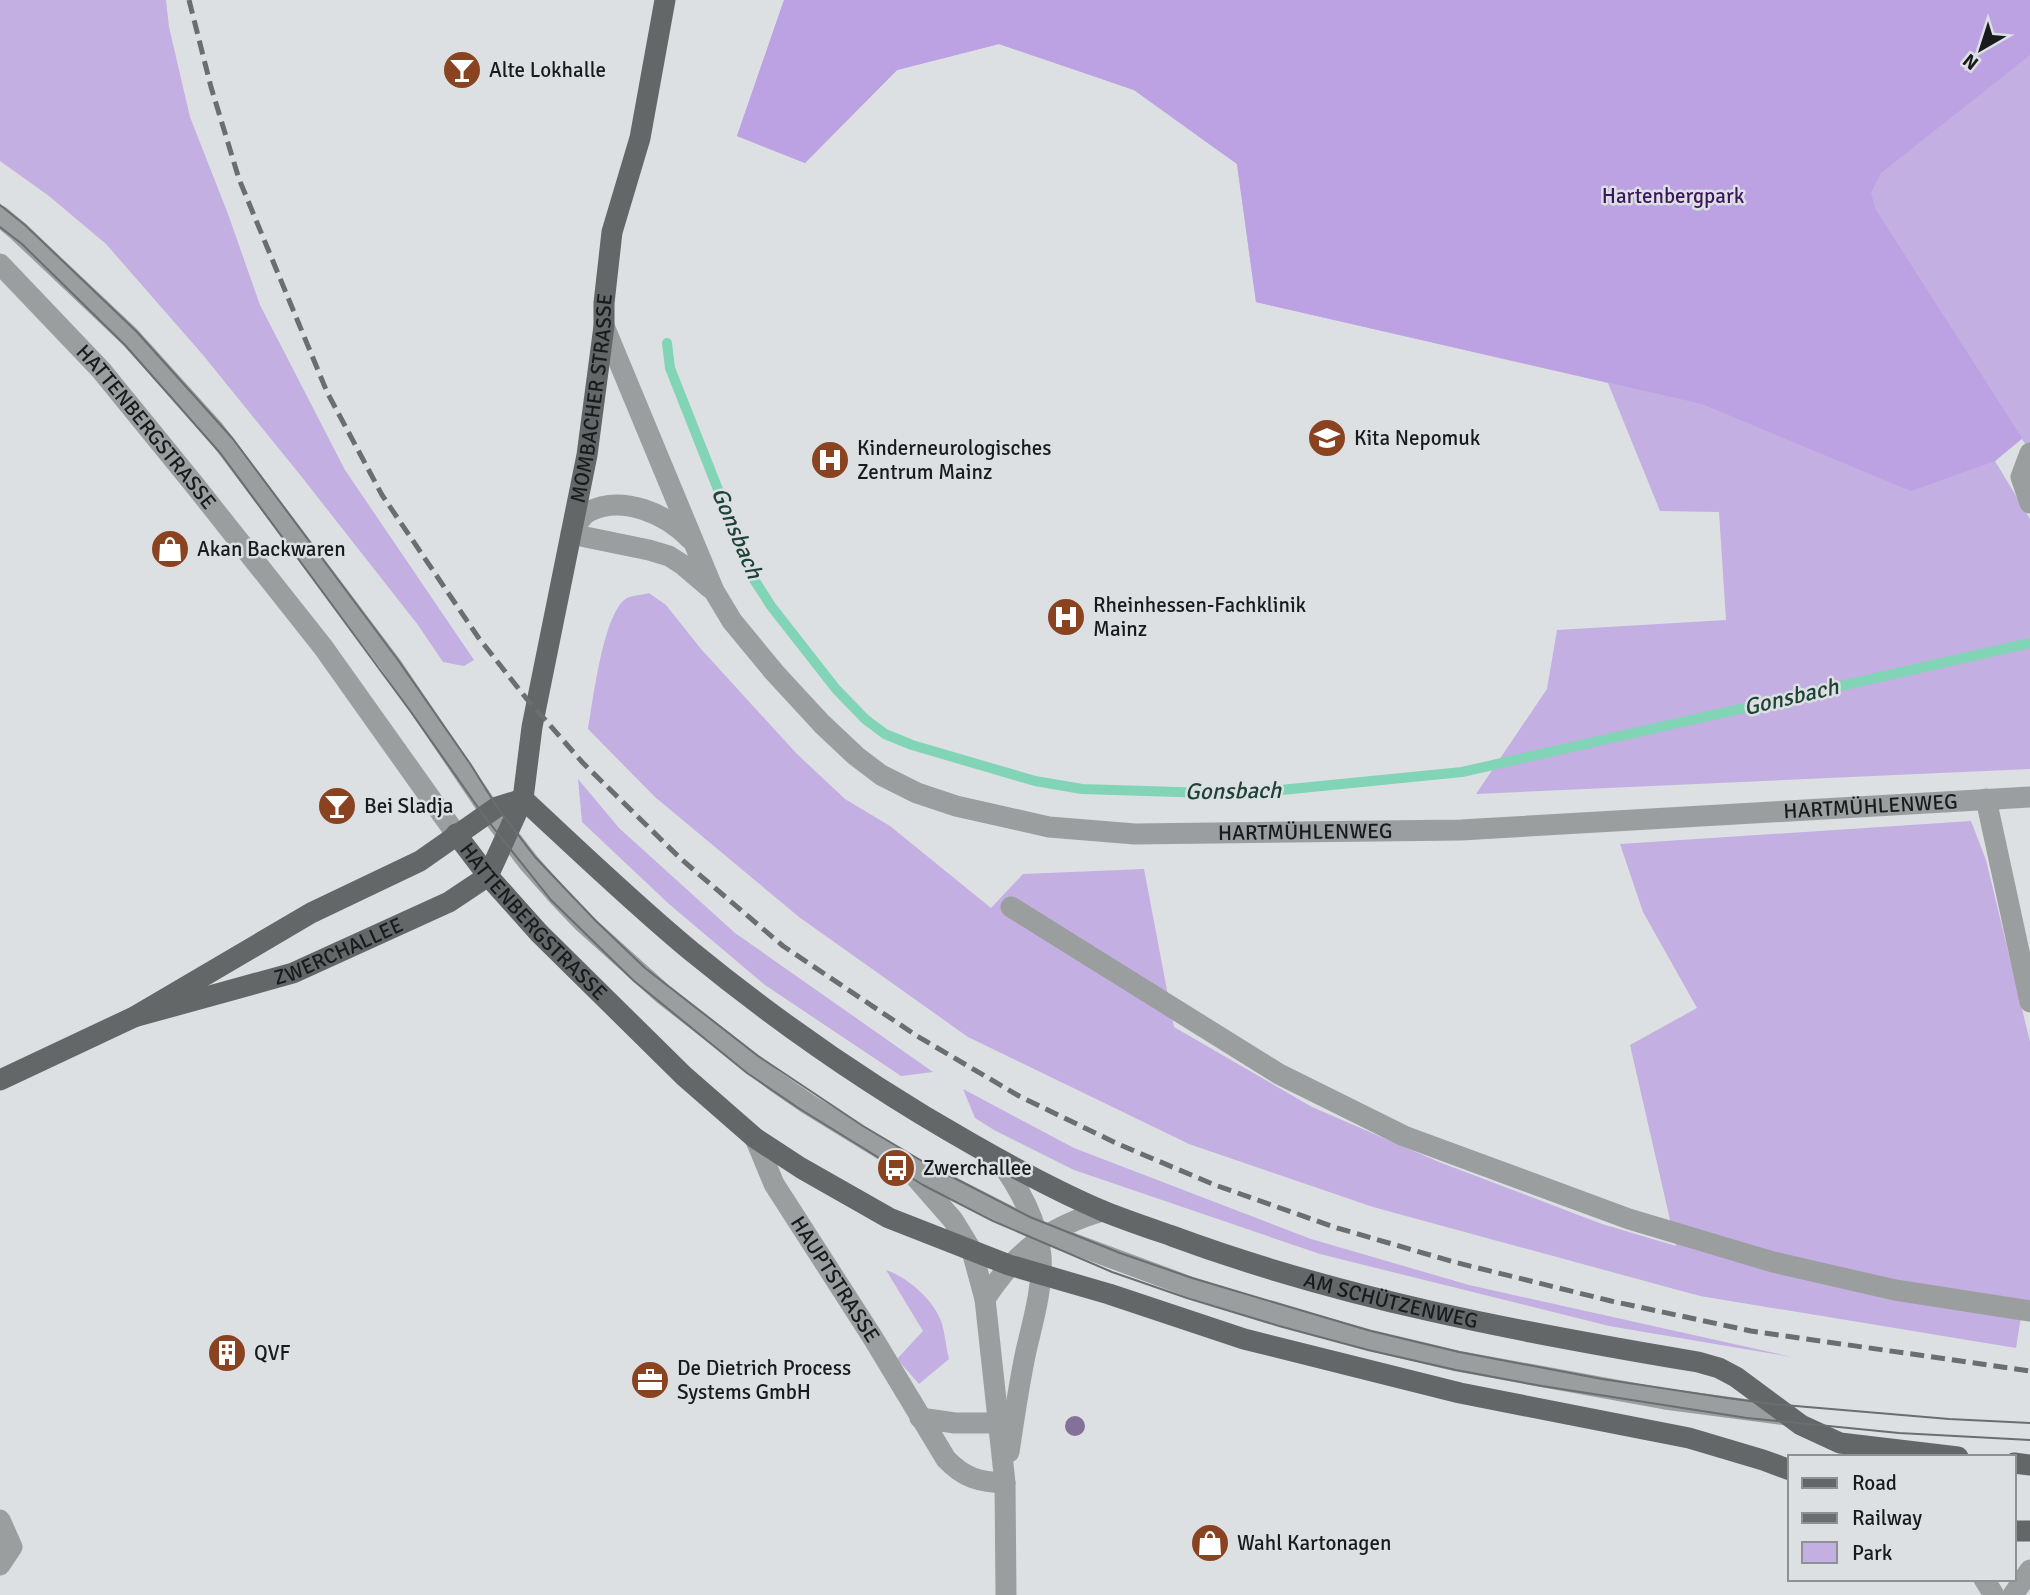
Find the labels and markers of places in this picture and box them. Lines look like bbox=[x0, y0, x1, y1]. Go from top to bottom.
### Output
bar icon: Alte Lokhalle bbox=[441, 49, 483, 91]
place label: Alte Lokhalle bbox=[489, 57, 606, 83]
school or university icon: Kita Nepomuk bbox=[1306, 417, 1348, 459]
place label: Kita Nepomuk bbox=[1354, 425, 1481, 451]
place label: Kinderneurologisches Zentrum Mainz bbox=[857, 435, 1052, 485]
hospital icon: Kinderneurologisches Zentrum Mainz bbox=[809, 439, 851, 481]
shop icon: Akan Backwaren bbox=[149, 528, 191, 570]
place label: Akan Backwaren bbox=[197, 536, 346, 562]
place label: Rheinhessen-Fachklinik Mainz bbox=[1093, 592, 1307, 642]
hospital icon: Rheinhessen-Fachklinik Mainz bbox=[1045, 596, 1087, 638]
bar icon: Bei Sladja bbox=[316, 785, 358, 827]
place label: Bei Sladja bbox=[364, 793, 454, 819]
bus stop icon: Zwerchallee bbox=[875, 1147, 917, 1189]
place label: Zwerchallee bbox=[923, 1155, 1032, 1181]
building icon: QVF bbox=[206, 1332, 248, 1374]
place label: QVF bbox=[254, 1340, 290, 1366]
place label: De Dietrich Process Systems GmbH bbox=[677, 1355, 851, 1405]
office icon: De Dietrich Process Systems GmbH bbox=[629, 1359, 671, 1401]
shop icon: Wahl Kartonagen bbox=[1189, 1522, 1231, 1564]
place label: Wahl Kartonagen bbox=[1237, 1530, 1391, 1556]

